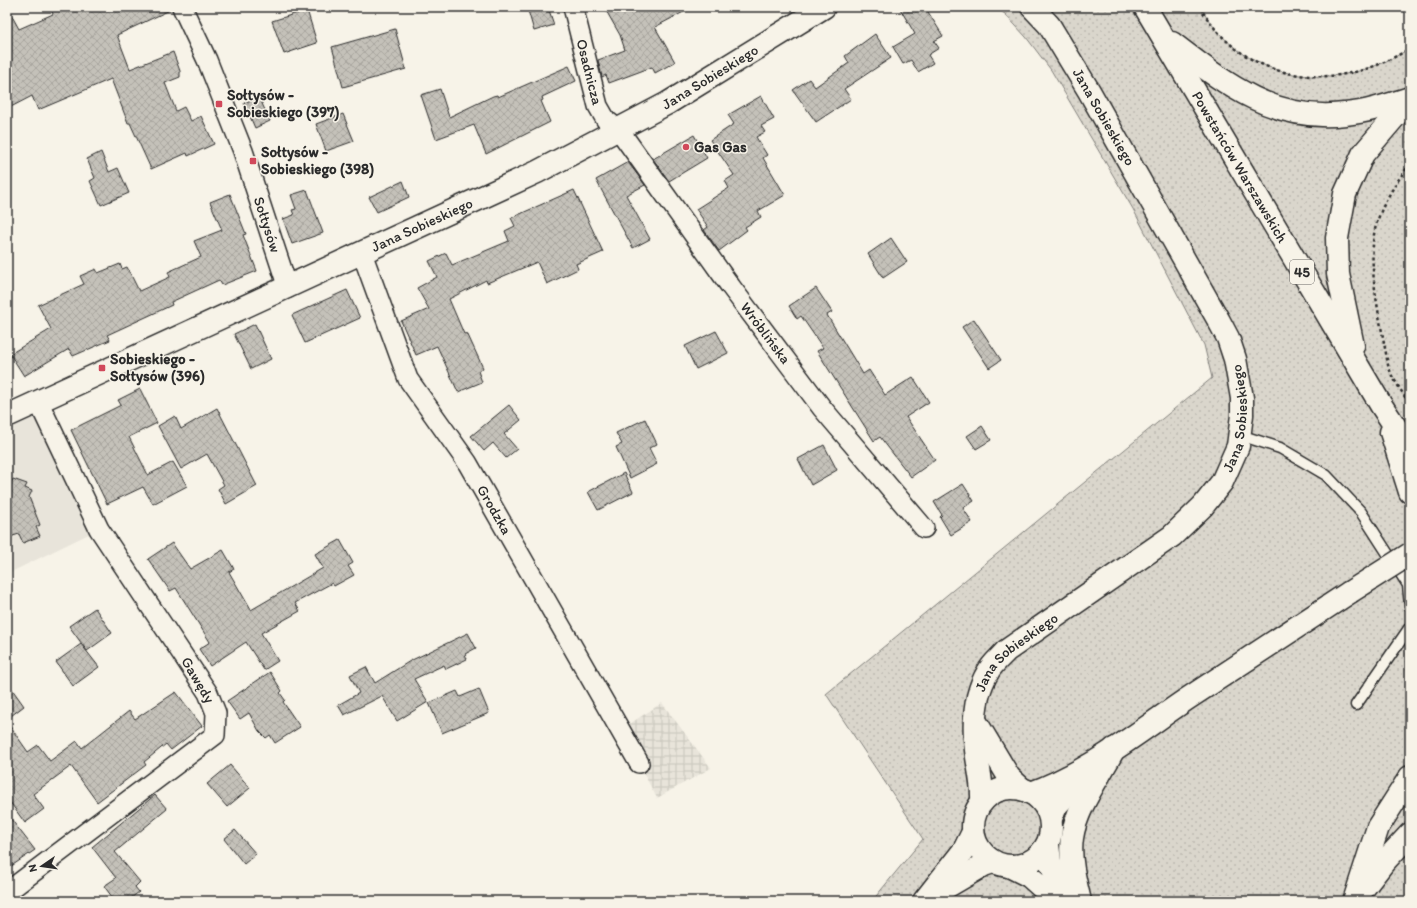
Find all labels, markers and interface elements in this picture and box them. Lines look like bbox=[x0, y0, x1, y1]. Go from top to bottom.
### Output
street label: Osadnicza bbox=[572, 37, 606, 107]
street label: Jana Sobieskiego bbox=[659, 41, 762, 113]
street label: Jana Sobieskiego bbox=[1069, 65, 1139, 169]
place label: Sołtysów - Sobieskiego (397) bbox=[227, 86, 339, 122]
street label: Powstańców Warszawskich bbox=[1188, 88, 1292, 246]
marker: Sołtysów - Sobieskiego (397) bbox=[214, 99, 224, 109]
place label: Gas Gas bbox=[694, 138, 747, 156]
marker: Gas Gas bbox=[681, 142, 691, 152]
place label: Sołtysów - Sobieskiego (398) bbox=[261, 143, 374, 179]
marker: Sołtysów - Sobieskiego (398) bbox=[248, 156, 258, 166]
street label: Sołtysów bbox=[250, 194, 285, 255]
street label: Jana Sobieskiego bbox=[369, 194, 476, 256]
road number: 45 bbox=[1290, 260, 1314, 284]
street label: Wróblińska bbox=[737, 299, 795, 368]
place label: Sobieskiego - Sołtysów (396) bbox=[110, 350, 205, 386]
marker: Sobieskiego - Sołtysów (396) bbox=[97, 363, 107, 373]
street label: Jana Sobieskiego bbox=[1219, 363, 1251, 475]
street label: Grodzka bbox=[473, 482, 516, 538]
street label: Jana Sobieskiego bbox=[971, 609, 1062, 694]
street label: Gawędy bbox=[177, 654, 219, 706]
north arrow bbox=[22, 846, 62, 886]
text: N bbox=[26, 863, 40, 873]

